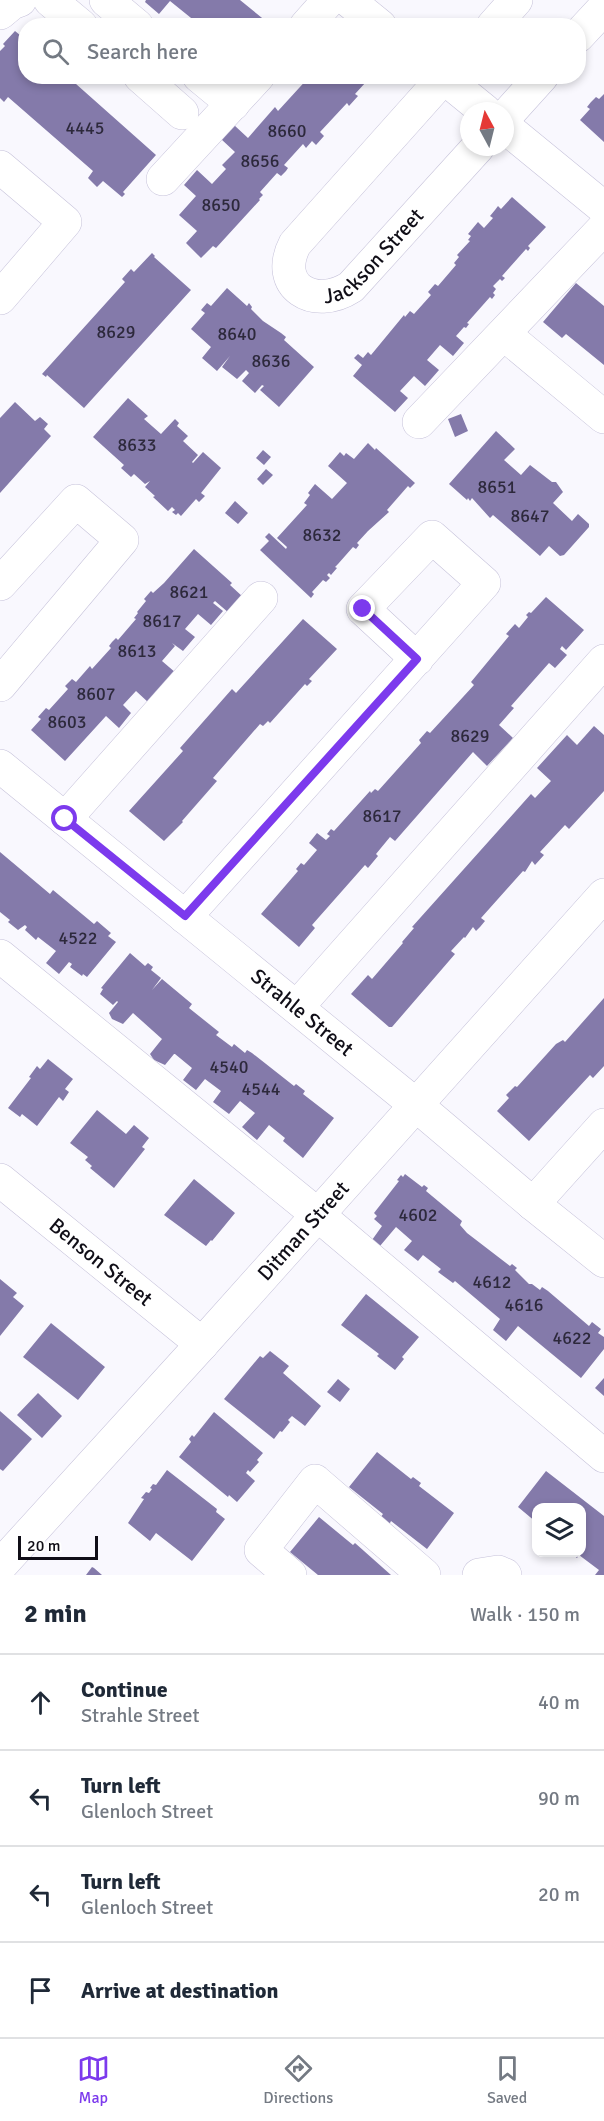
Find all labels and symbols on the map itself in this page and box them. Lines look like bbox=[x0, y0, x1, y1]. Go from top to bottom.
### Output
north arrow bbox=[460, 102, 514, 156]
house number: 4445 bbox=[66, 117, 104, 139]
house number: 8660 bbox=[268, 120, 306, 142]
house number: 8656 bbox=[241, 150, 279, 172]
house number: 8650 bbox=[202, 194, 240, 216]
street label: Jackson Street bbox=[322, 203, 429, 309]
house number: 8629 bbox=[97, 321, 135, 343]
house number: 8640 bbox=[218, 323, 256, 345]
house number: 8636 bbox=[252, 350, 290, 372]
house number: 8633 bbox=[118, 434, 156, 456]
house number: 8651 bbox=[478, 476, 516, 498]
house number: 8647 bbox=[511, 505, 549, 527]
house number: 8632 bbox=[303, 524, 341, 546]
house number: 8621 bbox=[170, 581, 208, 603]
route end bbox=[349, 595, 375, 621]
house number: 8617 bbox=[143, 610, 181, 632]
house number: 8613 bbox=[118, 640, 156, 662]
house number: 8607 bbox=[77, 683, 115, 705]
house number: 8603 bbox=[48, 711, 86, 733]
house number: 8629 bbox=[451, 725, 489, 747]
route start bbox=[51, 805, 77, 831]
house number: 8617 bbox=[363, 805, 401, 827]
house number: 4522 bbox=[59, 927, 97, 949]
street label: Strahle Street bbox=[246, 963, 359, 1062]
house number: 4540 bbox=[210, 1056, 248, 1078]
house number: 4544 bbox=[242, 1078, 281, 1100]
street label: Ditman Street bbox=[252, 1176, 355, 1286]
house number: 4602 bbox=[399, 1204, 437, 1226]
street label: Benson Street bbox=[44, 1212, 158, 1312]
house number: 4612 bbox=[473, 1271, 511, 1293]
house number: 4616 bbox=[505, 1294, 543, 1316]
house number: 4622 bbox=[553, 1327, 591, 1349]
scale bar bbox=[18, 1533, 98, 1560]

